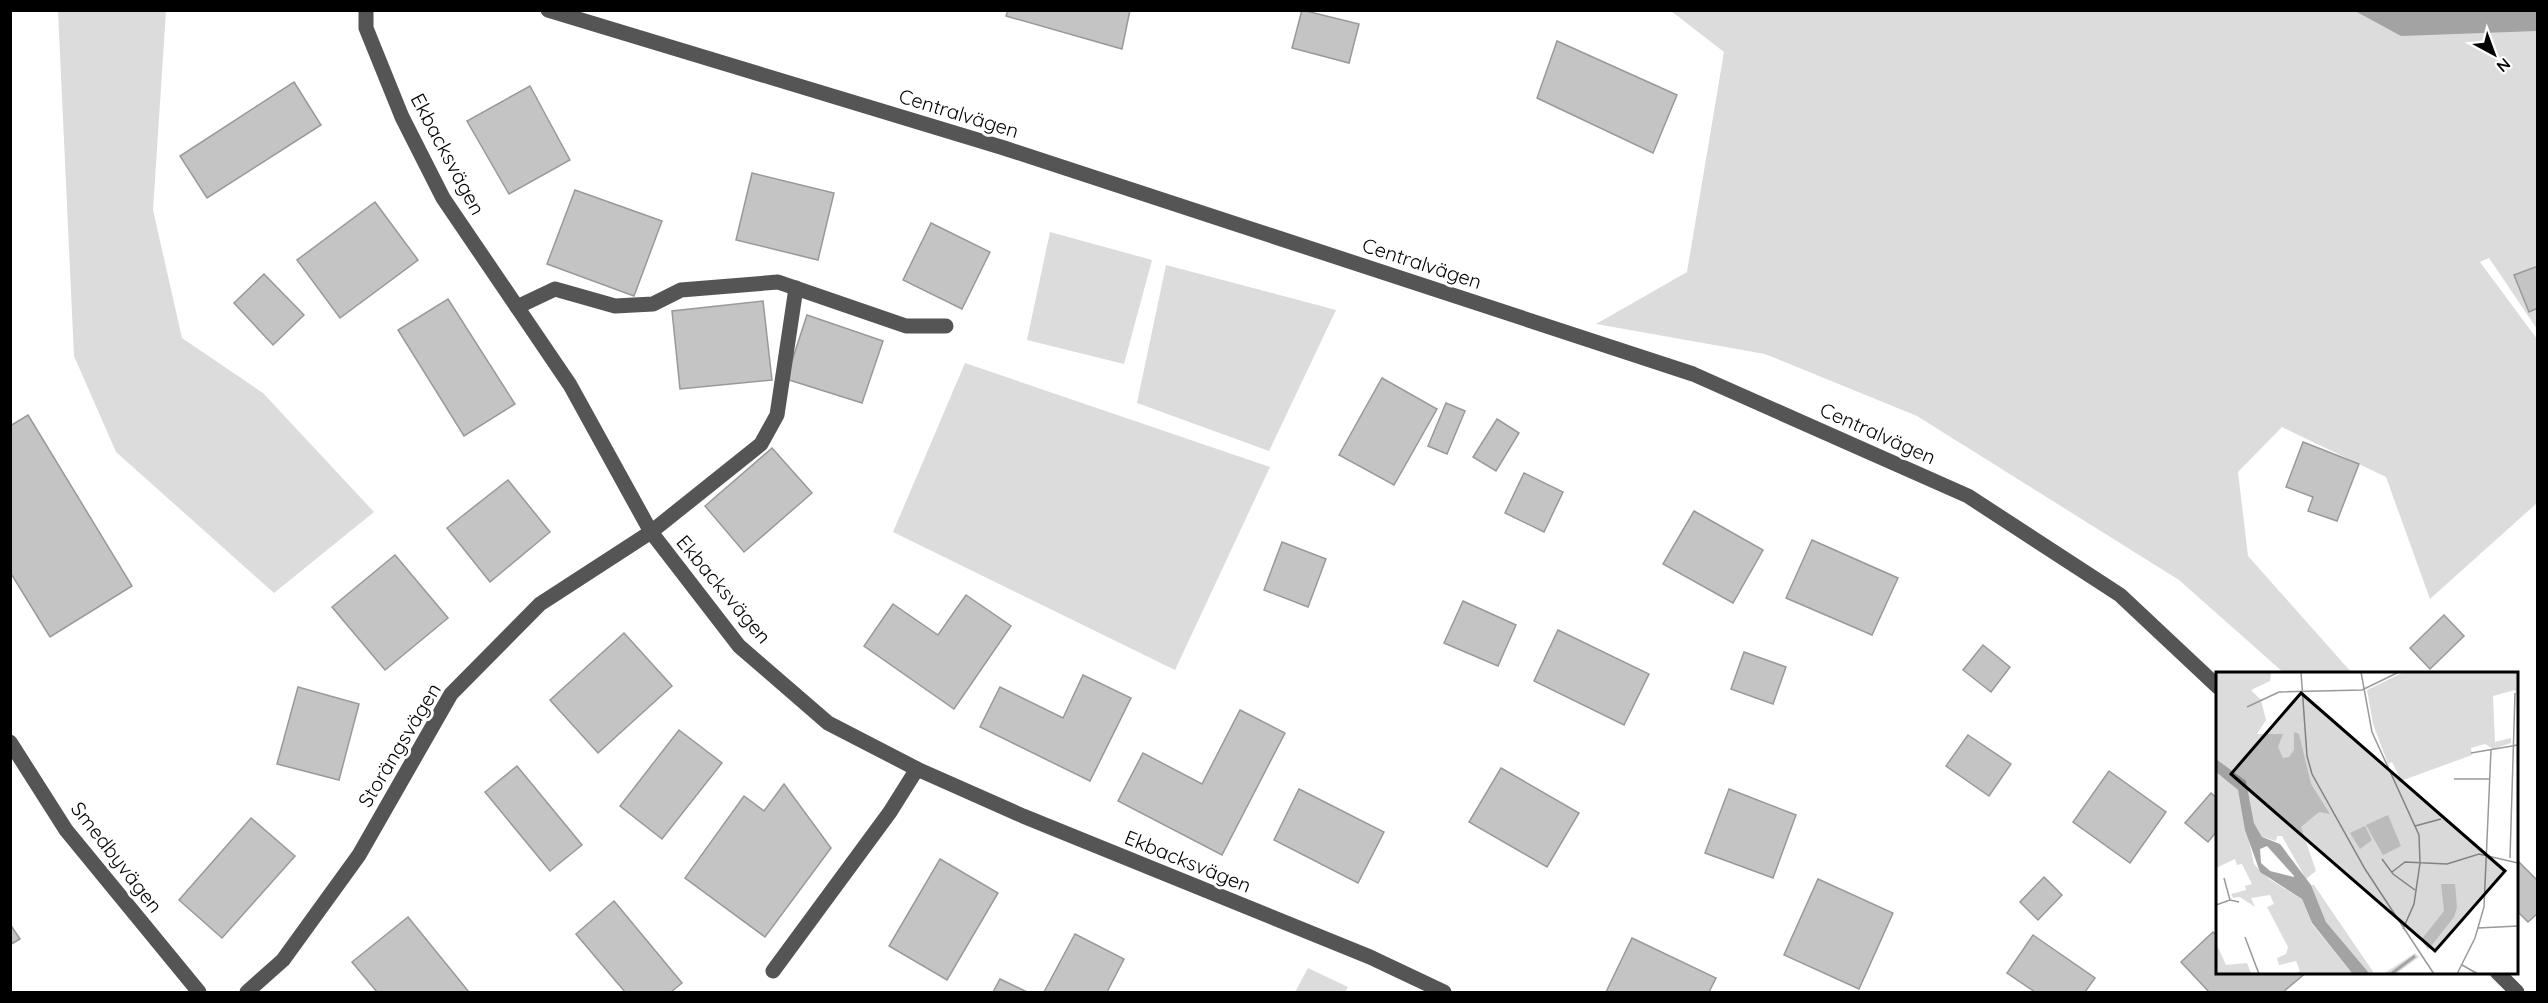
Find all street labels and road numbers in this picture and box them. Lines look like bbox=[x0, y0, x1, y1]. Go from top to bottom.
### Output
street label: Centralvägen bbox=[896, 83, 1022, 143]
street label: Ekbacksvägen bbox=[405, 89, 491, 219]
street label: Centralvägen bbox=[1359, 232, 1485, 294]
street label: Centralvägen bbox=[1816, 396, 1940, 470]
street label: Ekbacksvägen bbox=[671, 530, 777, 648]
street label: Storängsvägen bbox=[352, 678, 446, 812]
street label: Smedbyvägen bbox=[66, 797, 168, 917]
street label: Ekbacksvägen bbox=[1121, 824, 1255, 898]

